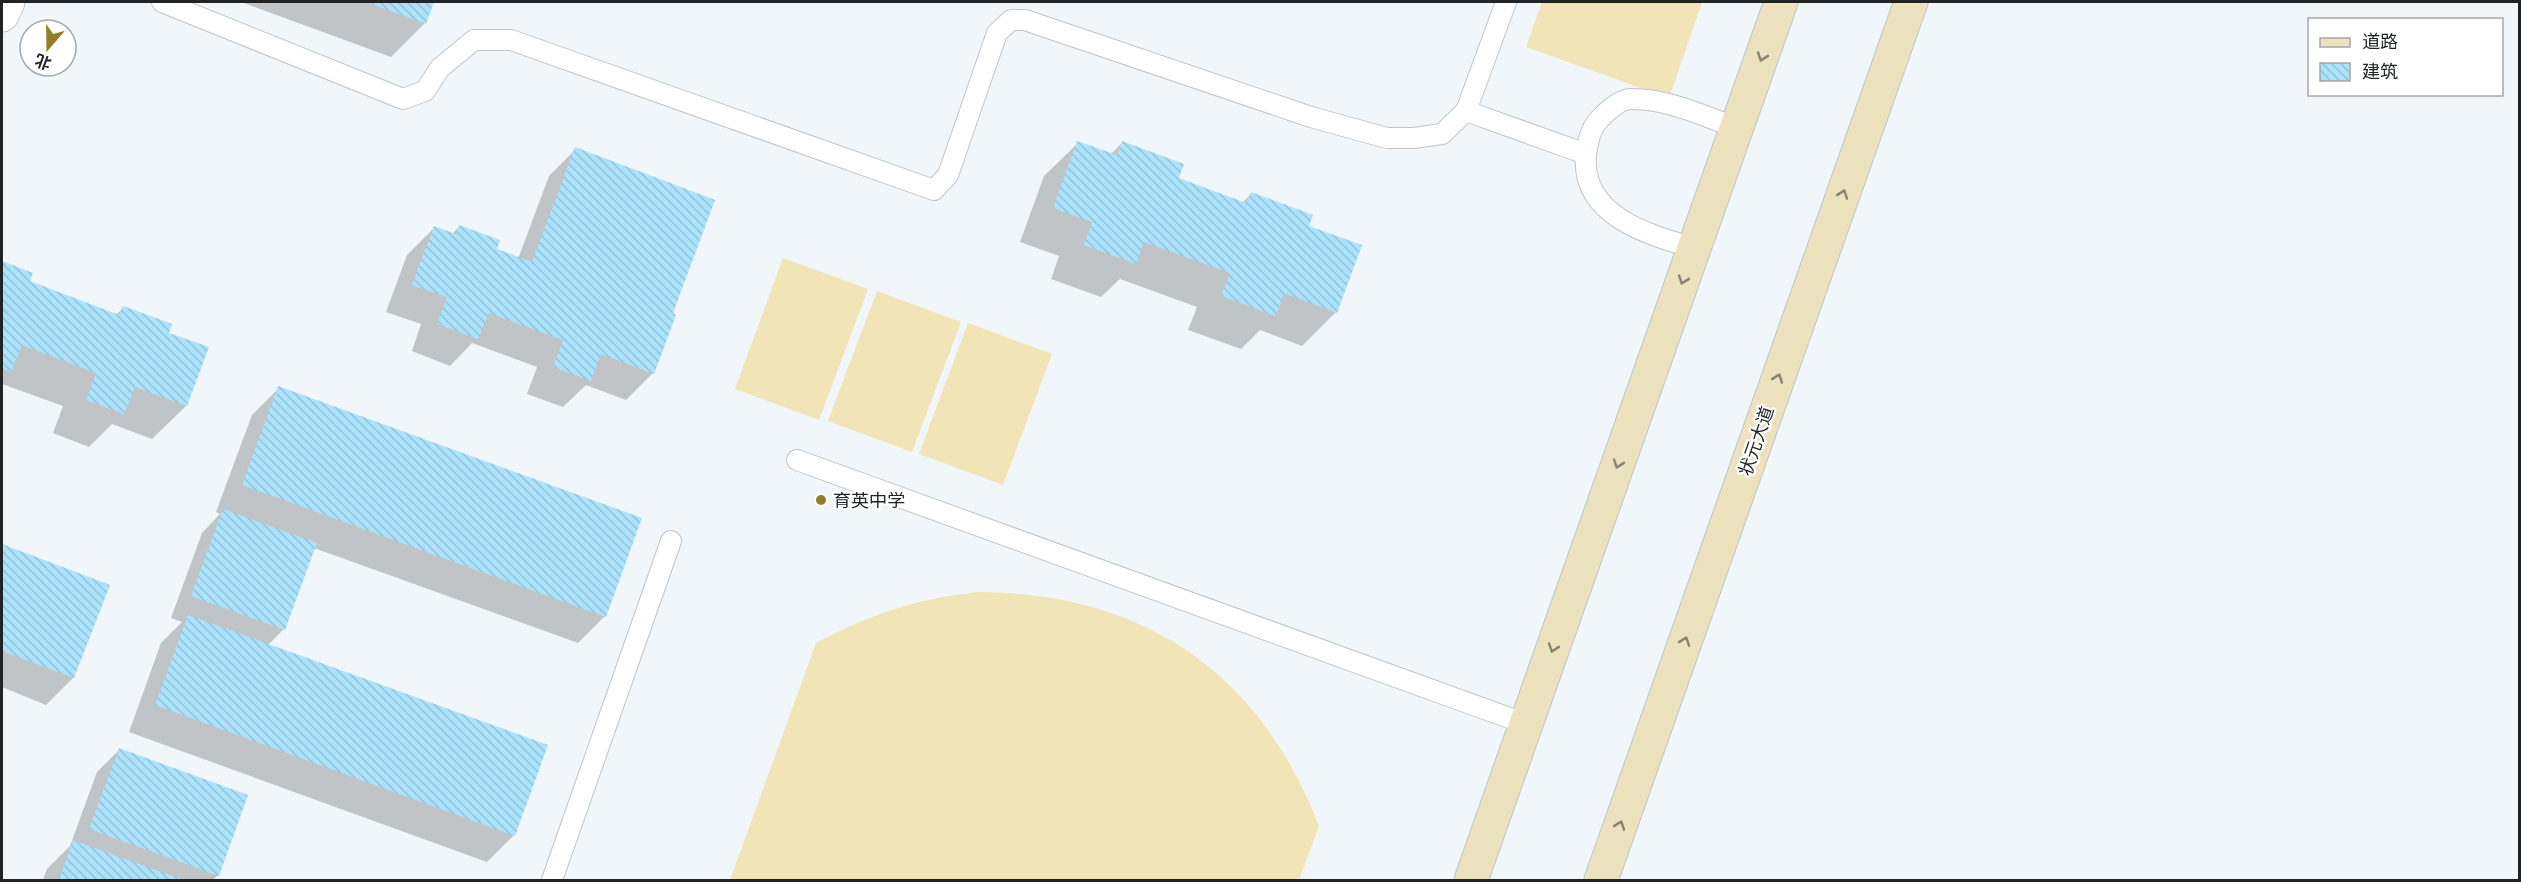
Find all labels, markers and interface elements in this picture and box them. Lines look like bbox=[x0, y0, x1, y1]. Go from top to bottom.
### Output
north arrow bbox=[18, 18, 78, 78]
legend bbox=[2308, 18, 2503, 96]
text: 道路 bbox=[2362, 30, 2398, 53]
text: 北 bbox=[32, 50, 54, 74]
one-way arrow bbox=[1756, 51, 1769, 62]
text: 建筑 bbox=[2362, 60, 2398, 83]
one-way arrow bbox=[1835, 190, 1848, 200]
one-way arrow bbox=[1678, 274, 1691, 285]
one-way arrow bbox=[1770, 373, 1783, 384]
street label: 状元大道 bbox=[1733, 403, 1779, 479]
one-way arrow bbox=[1613, 458, 1626, 469]
place label: 育英中学 bbox=[833, 489, 905, 512]
marker: 育英中学 bbox=[814, 493, 828, 507]
one-way arrow bbox=[1678, 637, 1691, 647]
one-way arrow bbox=[1548, 642, 1561, 653]
one-way arrow bbox=[1613, 820, 1626, 831]

